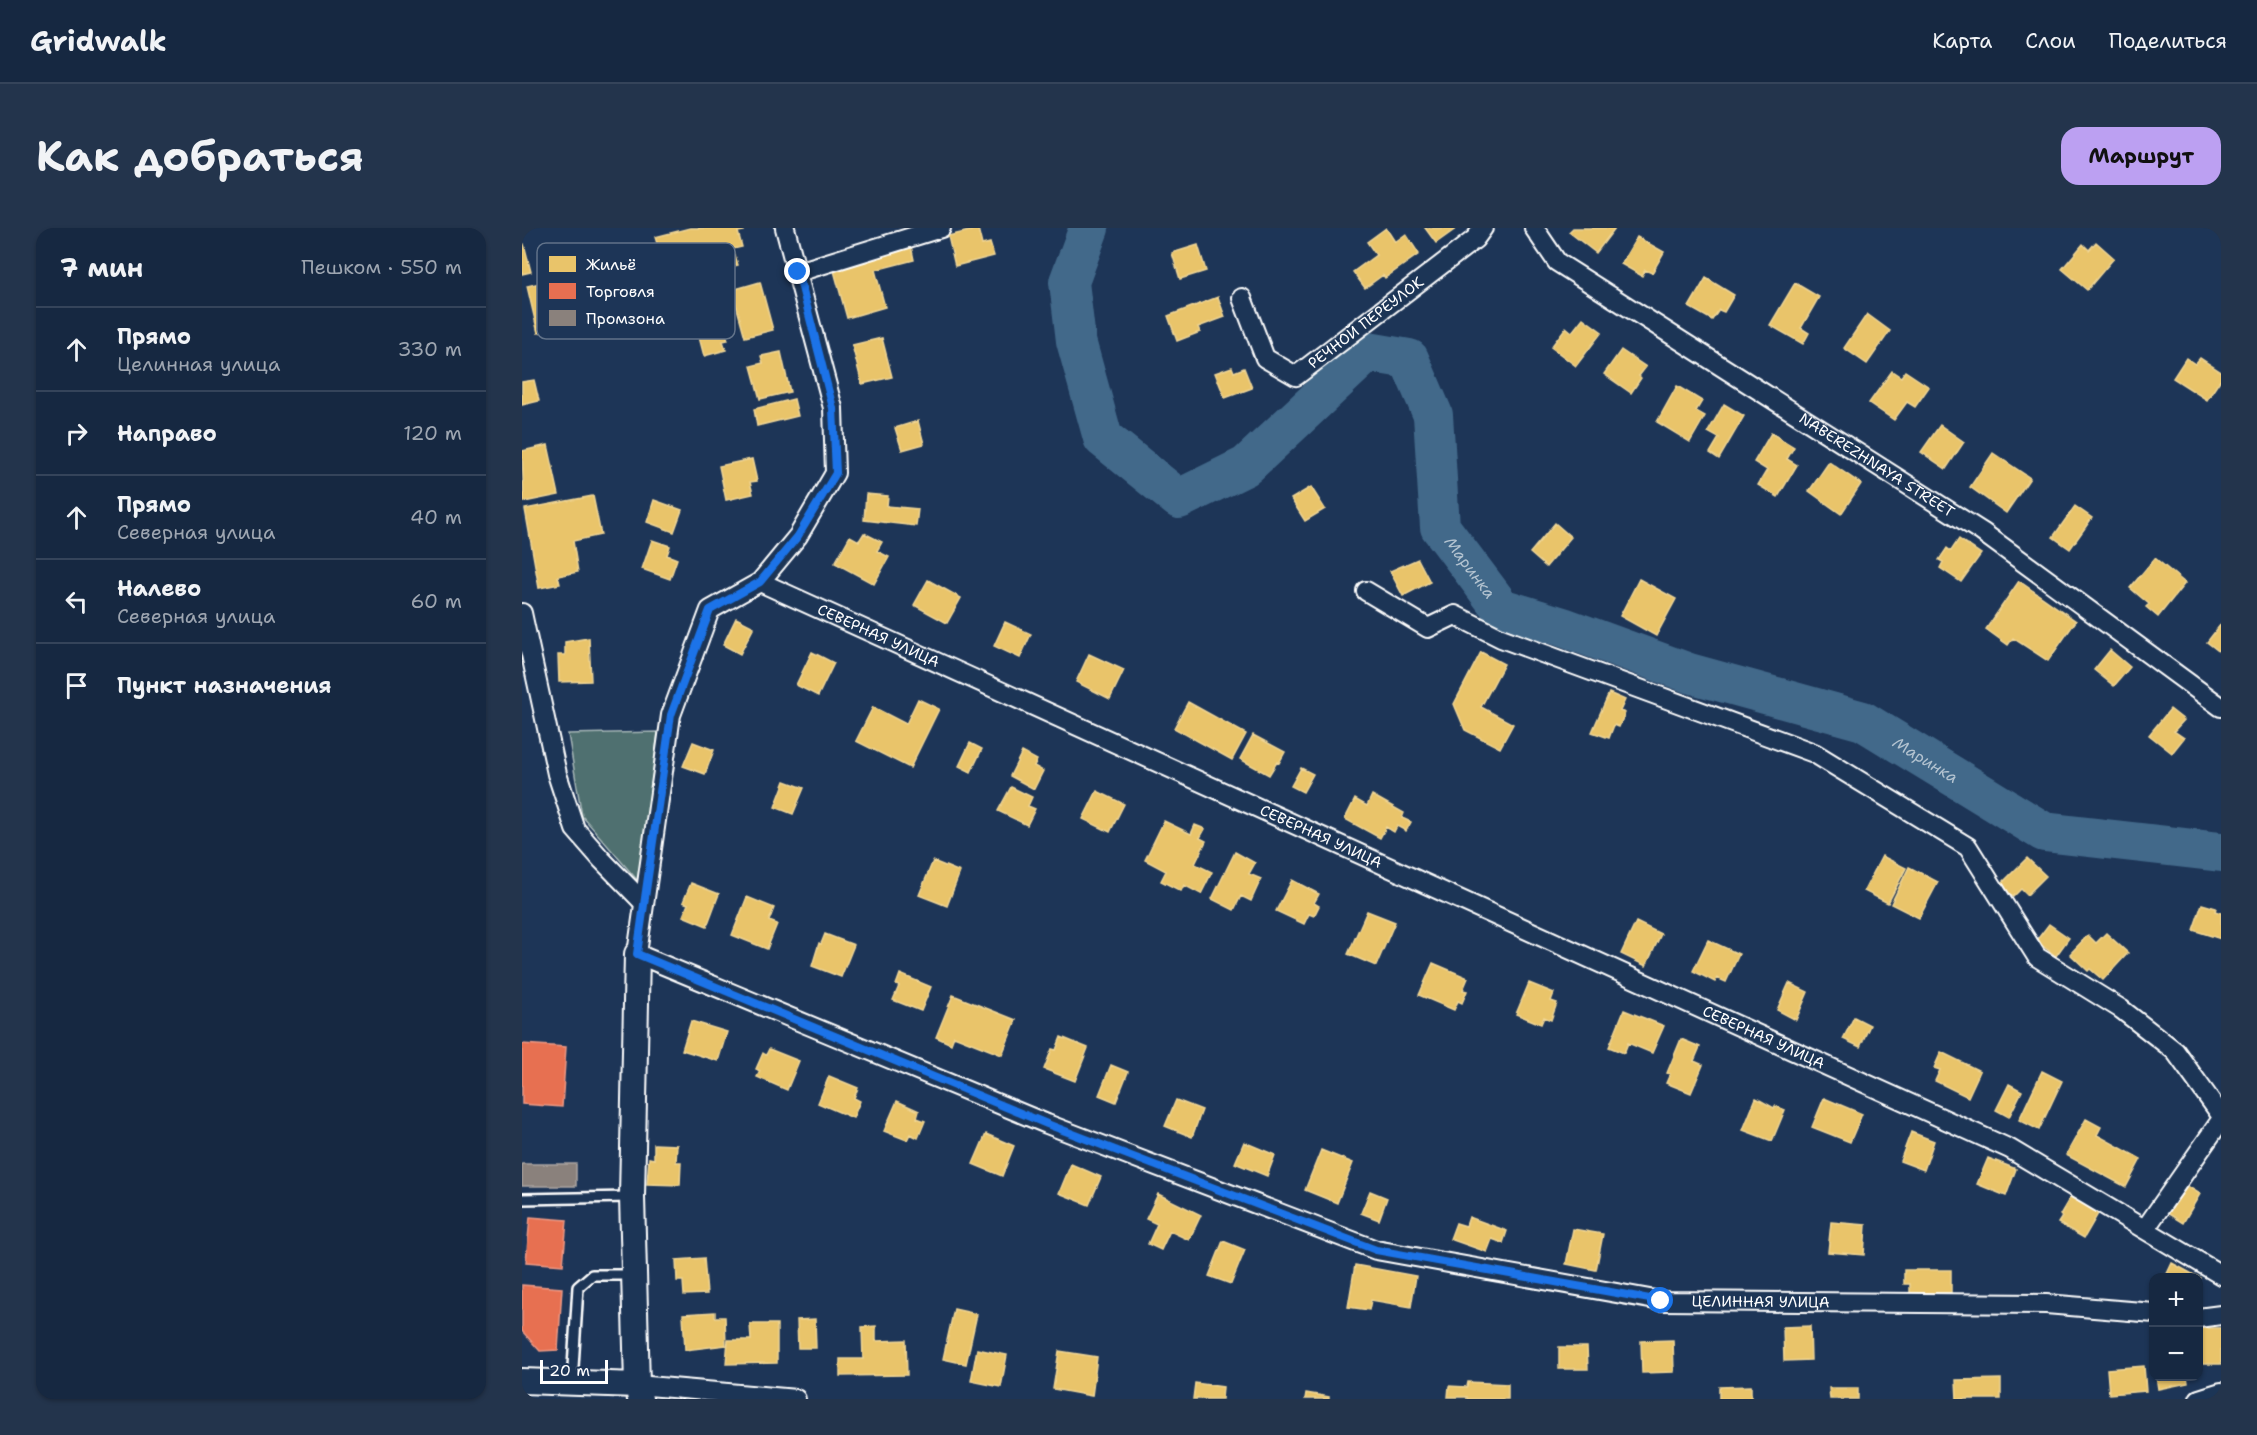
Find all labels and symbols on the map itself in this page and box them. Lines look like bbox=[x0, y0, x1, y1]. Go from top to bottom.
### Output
legend bbox=[537, 243, 735, 339]
text: Жильё bbox=[586, 254, 636, 275]
route end bbox=[784, 258, 810, 284]
street label: РЕЧНОЙ ПЕРЕУЛОК bbox=[1304, 272, 1428, 373]
text: Торговля bbox=[586, 281, 655, 302]
text: Промзона bbox=[586, 308, 665, 329]
street label: NABEREZHNAYA STREET bbox=[1795, 408, 1958, 522]
water label: Маринка bbox=[1440, 532, 1501, 603]
street label: СЕВЕРНАЯ УЛИЦА bbox=[814, 599, 943, 672]
water label: Маринка bbox=[1889, 731, 1962, 788]
street label: СЕВЕРНАЯ УЛИЦА bbox=[1257, 800, 1385, 873]
street label: СЕВЕРНАЯ УЛИЦА bbox=[1699, 1001, 1828, 1074]
route start bbox=[1647, 1287, 1673, 1313]
street label: ЦЕЛИННАЯ УЛИЦА bbox=[1691, 1291, 1830, 1312]
scale bar bbox=[540, 1357, 608, 1384]

